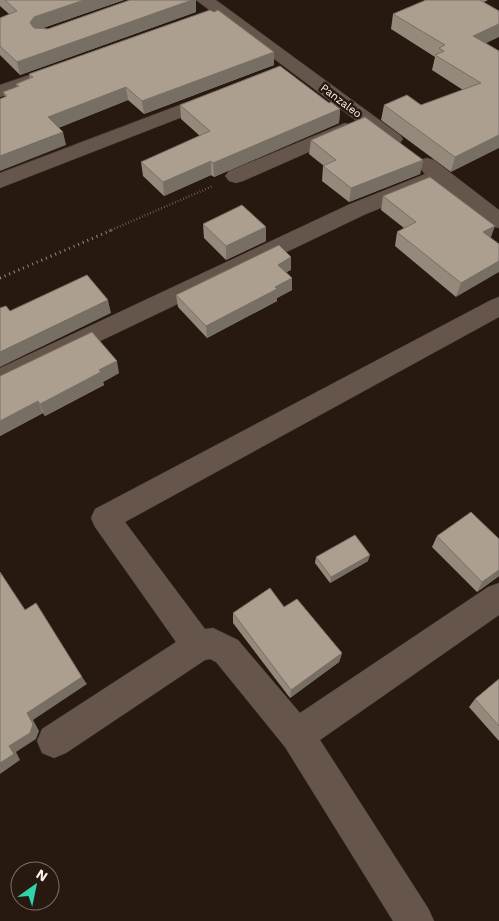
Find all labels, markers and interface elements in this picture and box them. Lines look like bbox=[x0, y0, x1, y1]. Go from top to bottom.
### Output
street label: Panzaleo bbox=[318, 81, 364, 121]
north arrow bbox=[10, 861, 60, 911]
text: N bbox=[33, 866, 51, 885]

